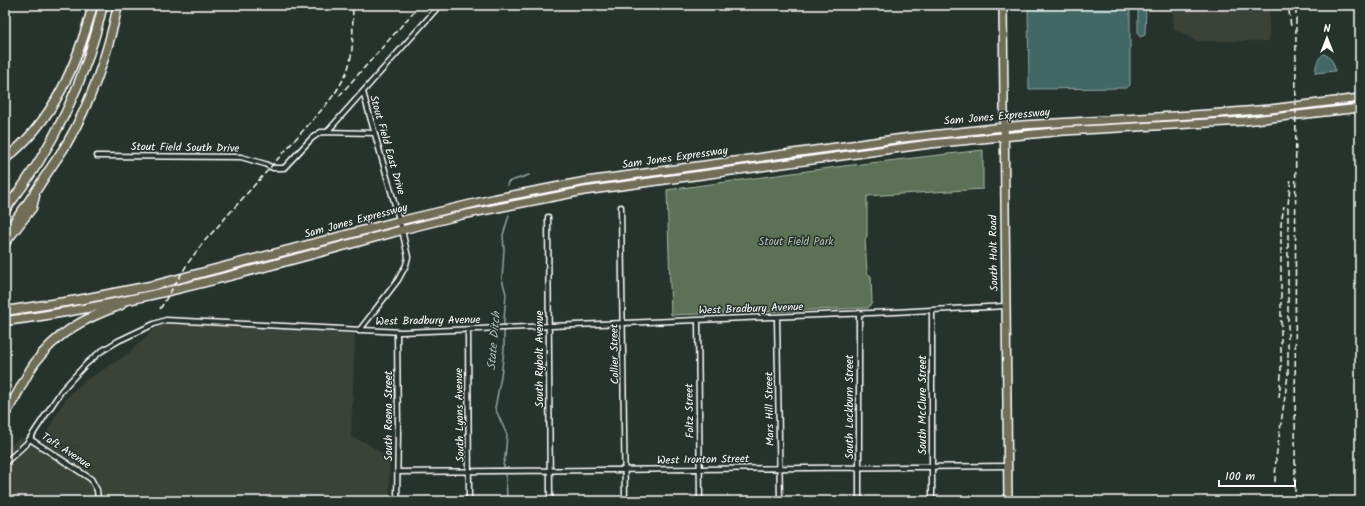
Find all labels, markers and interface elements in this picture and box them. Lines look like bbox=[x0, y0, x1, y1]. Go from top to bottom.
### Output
north arrow bbox=[1307, 18, 1347, 58]
text: N bbox=[1324, 20, 1331, 38]
street label: Stout Field East Drive bbox=[364, 93, 410, 197]
street label: Sam Jones Expressway bbox=[943, 103, 1052, 131]
street label: Stout Field South Drive bbox=[131, 138, 239, 158]
street label: Sam Jones Expressway bbox=[621, 142, 730, 174]
street label: Sam Jones Expressway bbox=[302, 198, 410, 243]
street label: South Holt Road bbox=[984, 214, 1004, 291]
park label: Stout Field Park bbox=[759, 233, 834, 251]
street label: West Bradbury Avenue bbox=[698, 298, 804, 320]
water label: State Ditch bbox=[482, 309, 506, 371]
street label: West Bradbury Avenue bbox=[375, 311, 481, 331]
street label: South Rybolt Avenue bbox=[531, 311, 549, 407]
street label: Collier Street bbox=[605, 323, 625, 384]
street label: South Lockburn Street bbox=[841, 354, 859, 459]
street label: South McClure Street bbox=[914, 354, 932, 455]
street label: South Lyons Avenue bbox=[450, 368, 470, 462]
street label: South Roena Street bbox=[380, 370, 398, 461]
street label: Mars Hill Street bbox=[760, 371, 780, 446]
street label: Foltz Street bbox=[681, 383, 699, 439]
street label: Taft Avenue bbox=[38, 428, 95, 474]
street label: West Ironton Street bbox=[657, 450, 750, 470]
scale bar bbox=[1219, 462, 1295, 488]
text: 100 m bbox=[1225, 467, 1256, 486]

